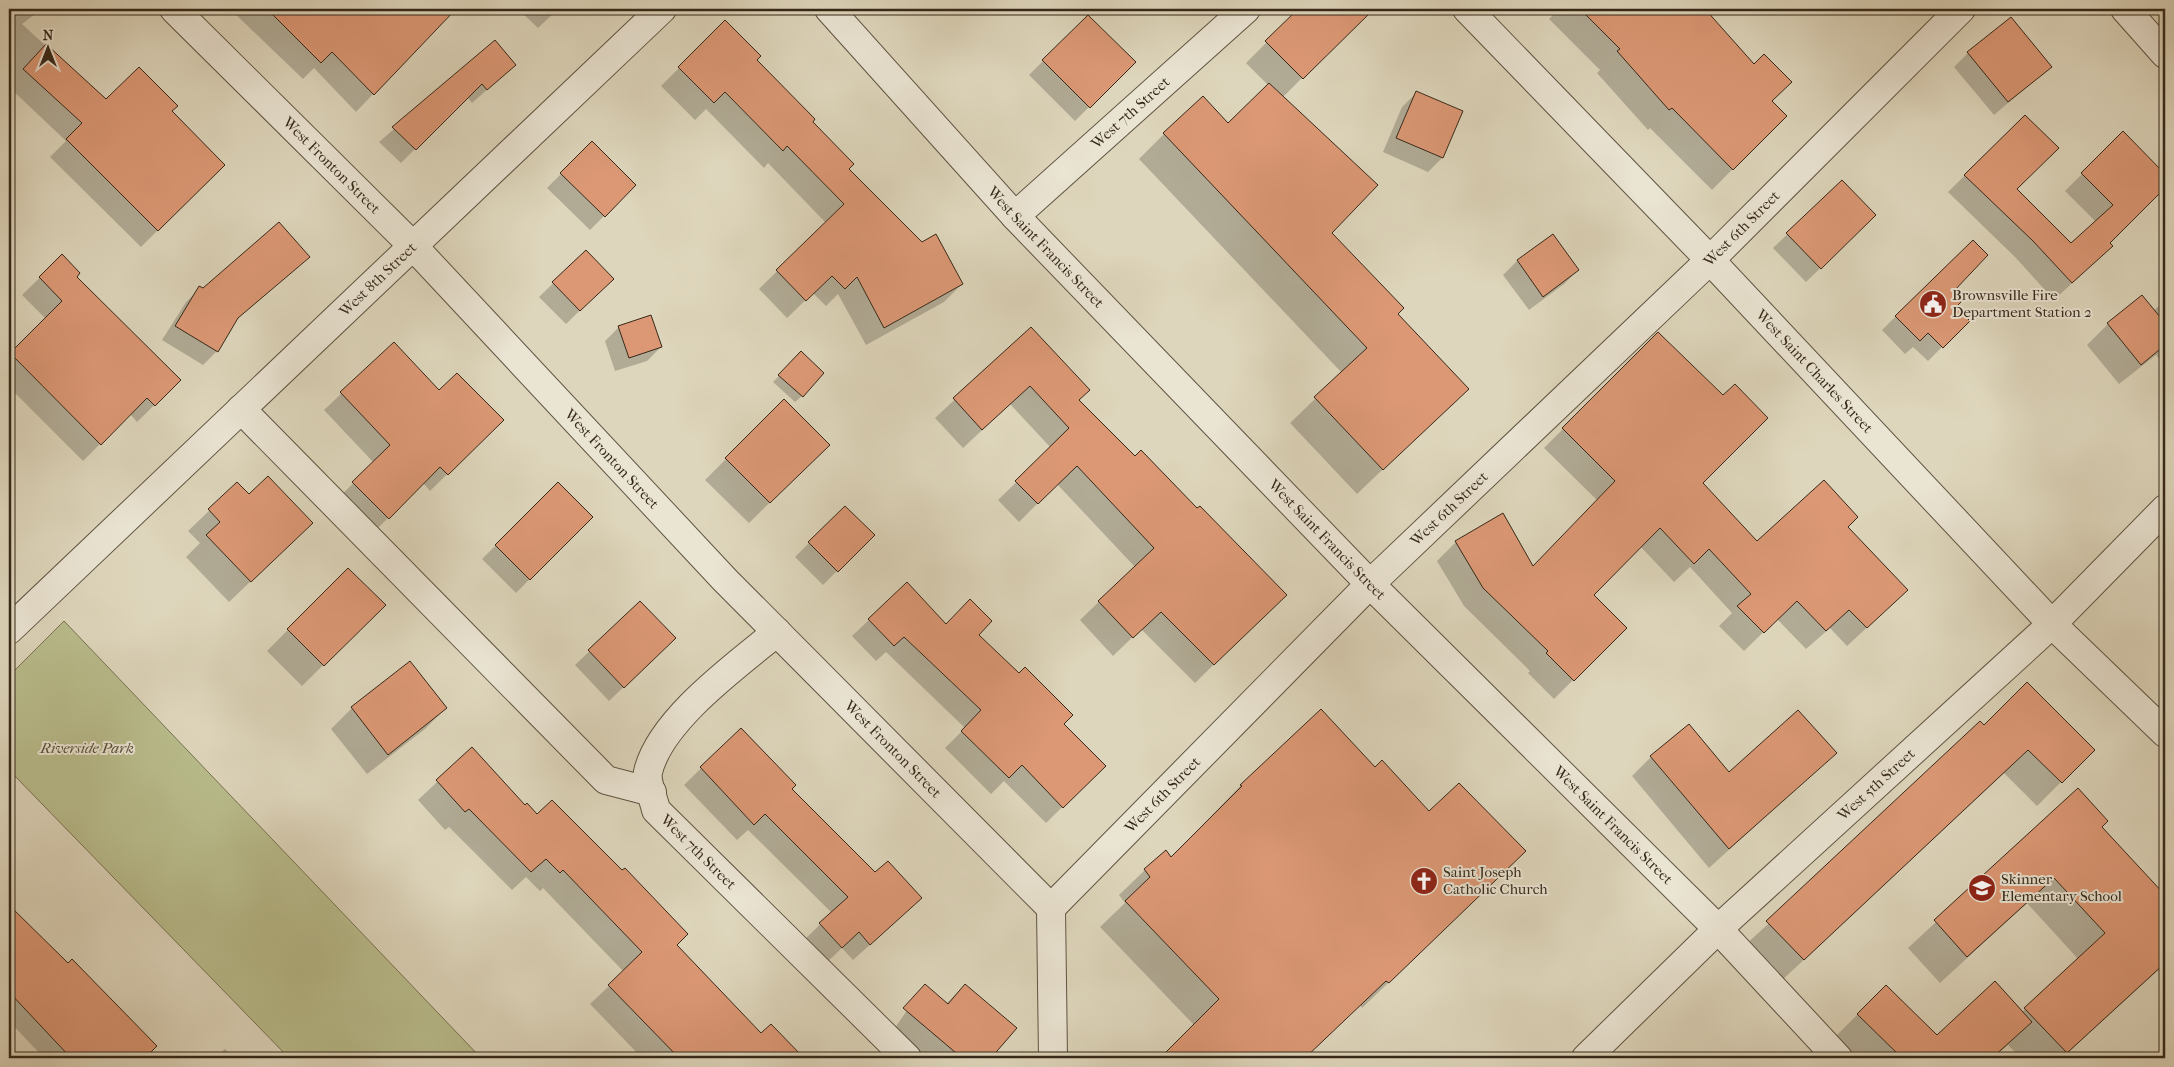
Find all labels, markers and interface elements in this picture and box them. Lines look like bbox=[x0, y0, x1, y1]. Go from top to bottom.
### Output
north arrow bbox=[22, 22, 72, 72]
text: N bbox=[43, 27, 54, 44]
street label: West 7th Street bbox=[1087, 72, 1174, 153]
street label: West Fronton Street bbox=[278, 112, 385, 218]
street label: West Saint Francis Street bbox=[983, 182, 1108, 312]
street label: West 6th Street bbox=[1699, 186, 1784, 271]
street label: West 8th Street bbox=[335, 238, 421, 321]
place label: Brownsville Fire Department Station 2 bbox=[1952, 286, 2092, 321]
public building icon: Brownsville Fire Department Station 2 bbox=[1918, 289, 1948, 319]
street label: West Saint Charles Street bbox=[1751, 305, 1877, 437]
street label: West Fronton Street bbox=[560, 405, 663, 513]
street label: West 6th Street bbox=[1406, 467, 1492, 550]
street label: West Saint Francis Street bbox=[1264, 475, 1390, 604]
street label: West Fronton Street bbox=[840, 696, 946, 802]
park label: Riverside Park bbox=[39, 739, 134, 757]
street label: West 5th Street bbox=[1833, 744, 1919, 825]
street label: West 6th Street bbox=[1120, 752, 1205, 837]
street label: West Saint Francis Street bbox=[1549, 761, 1677, 889]
street label: West 7th Street bbox=[656, 810, 740, 894]
place label: Saint Joseph Catholic Church bbox=[1443, 863, 1548, 898]
church icon: Saint Joseph Catholic Church bbox=[1409, 866, 1439, 896]
place label: Skinner Elementary School bbox=[2001, 870, 2122, 905]
school or university icon: Skinner Elementary School bbox=[1967, 873, 1997, 903]

